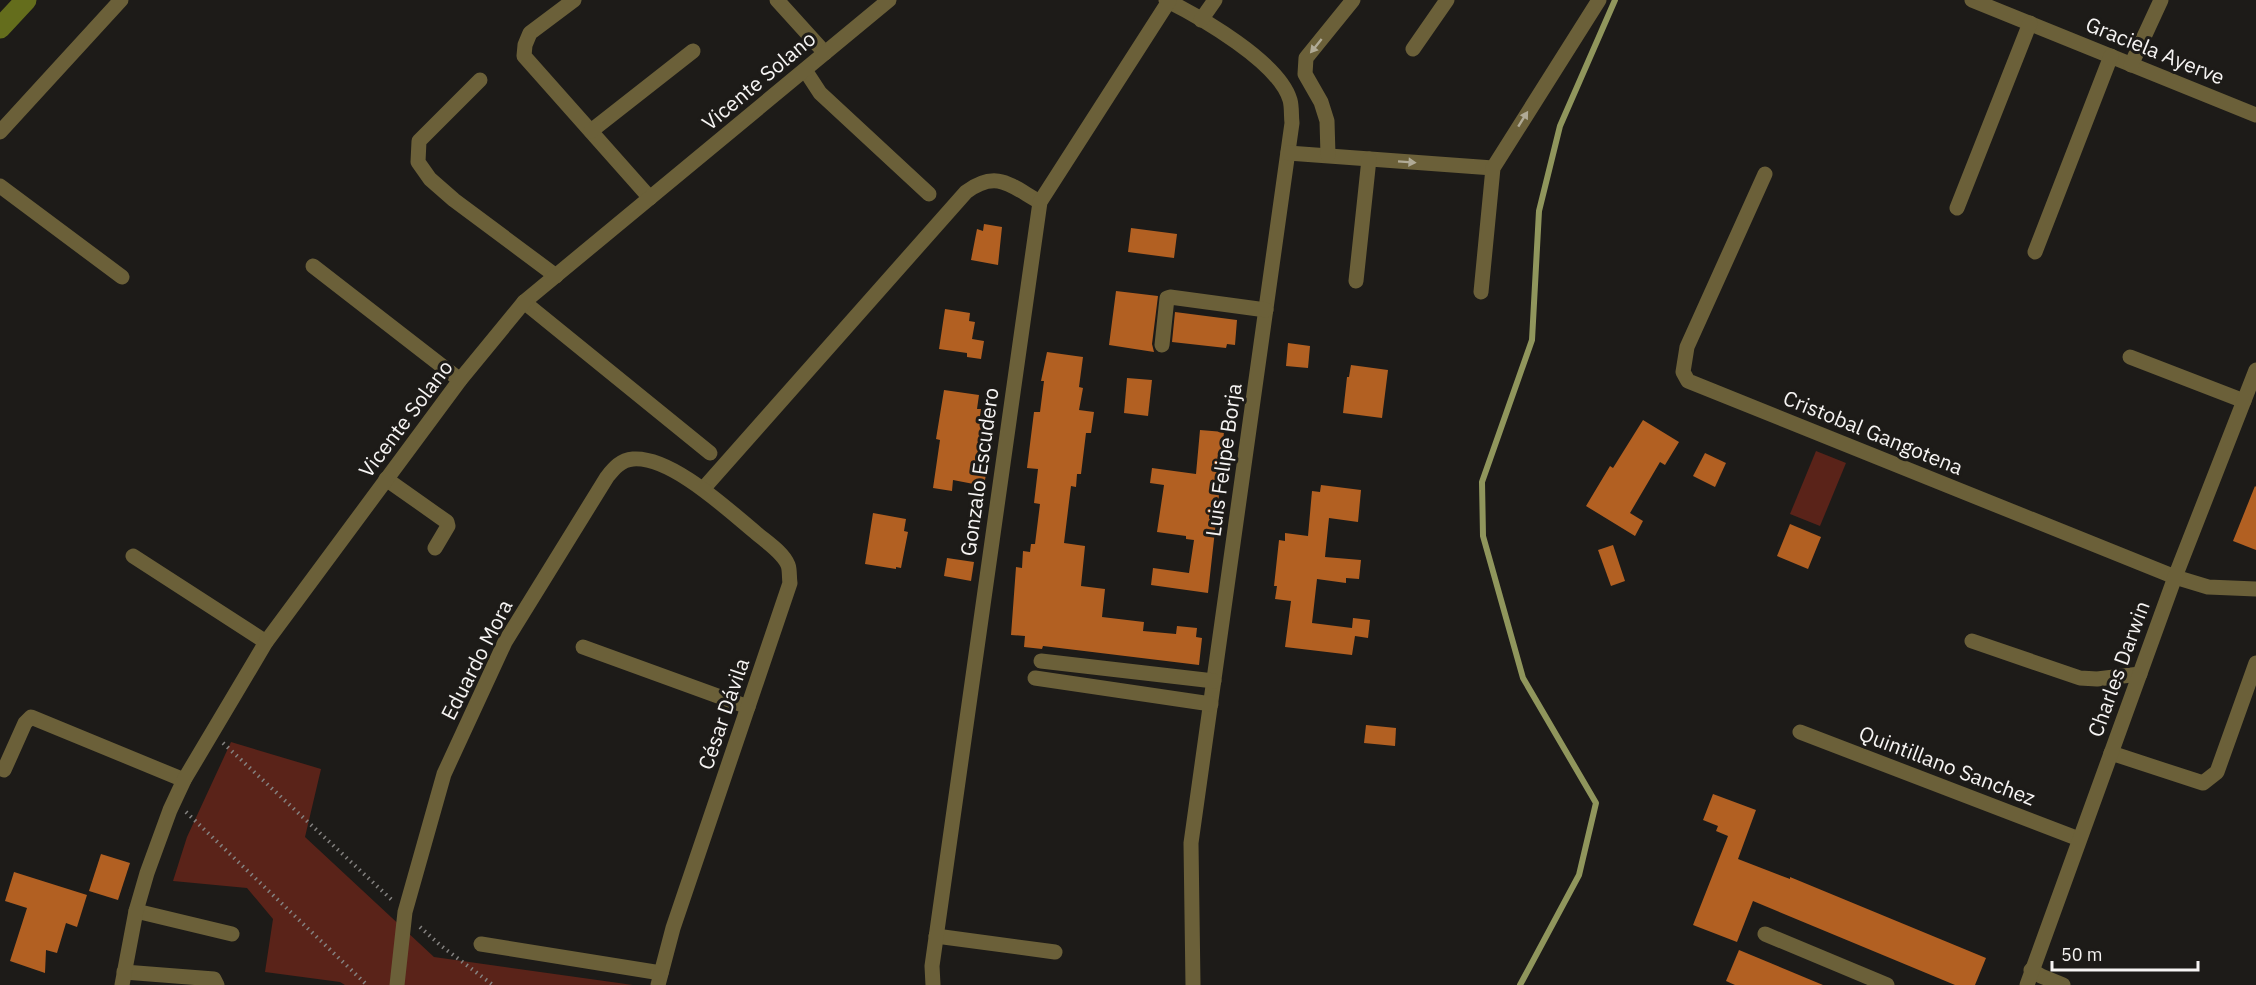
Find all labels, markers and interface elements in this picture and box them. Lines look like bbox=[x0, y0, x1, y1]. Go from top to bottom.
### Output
street label: Graciela Ayerve bbox=[2082, 9, 2229, 91]
street label: Vicente Solano bbox=[696, 24, 821, 136]
one-way arrow bbox=[1310, 38, 1323, 54]
one-way arrow bbox=[1518, 111, 1529, 127]
one-way arrow bbox=[1398, 157, 1417, 167]
street label: Vicente Solano bbox=[352, 354, 459, 483]
street label: Luis Felipe Borja bbox=[1198, 381, 1248, 538]
street label: Cristobal Gangotena bbox=[1779, 383, 1967, 481]
street label: Gonzalo Escudero bbox=[953, 386, 1005, 558]
street label: Eduardo Mora bbox=[434, 595, 518, 724]
street label: Charles Darwin bbox=[2080, 597, 2156, 741]
street label: César Dávila bbox=[691, 654, 755, 773]
street label: Quintillano Sanchez bbox=[1855, 719, 2040, 812]
scale bar bbox=[2052, 934, 2198, 972]
text: 50 m bbox=[2061, 943, 2103, 966]

